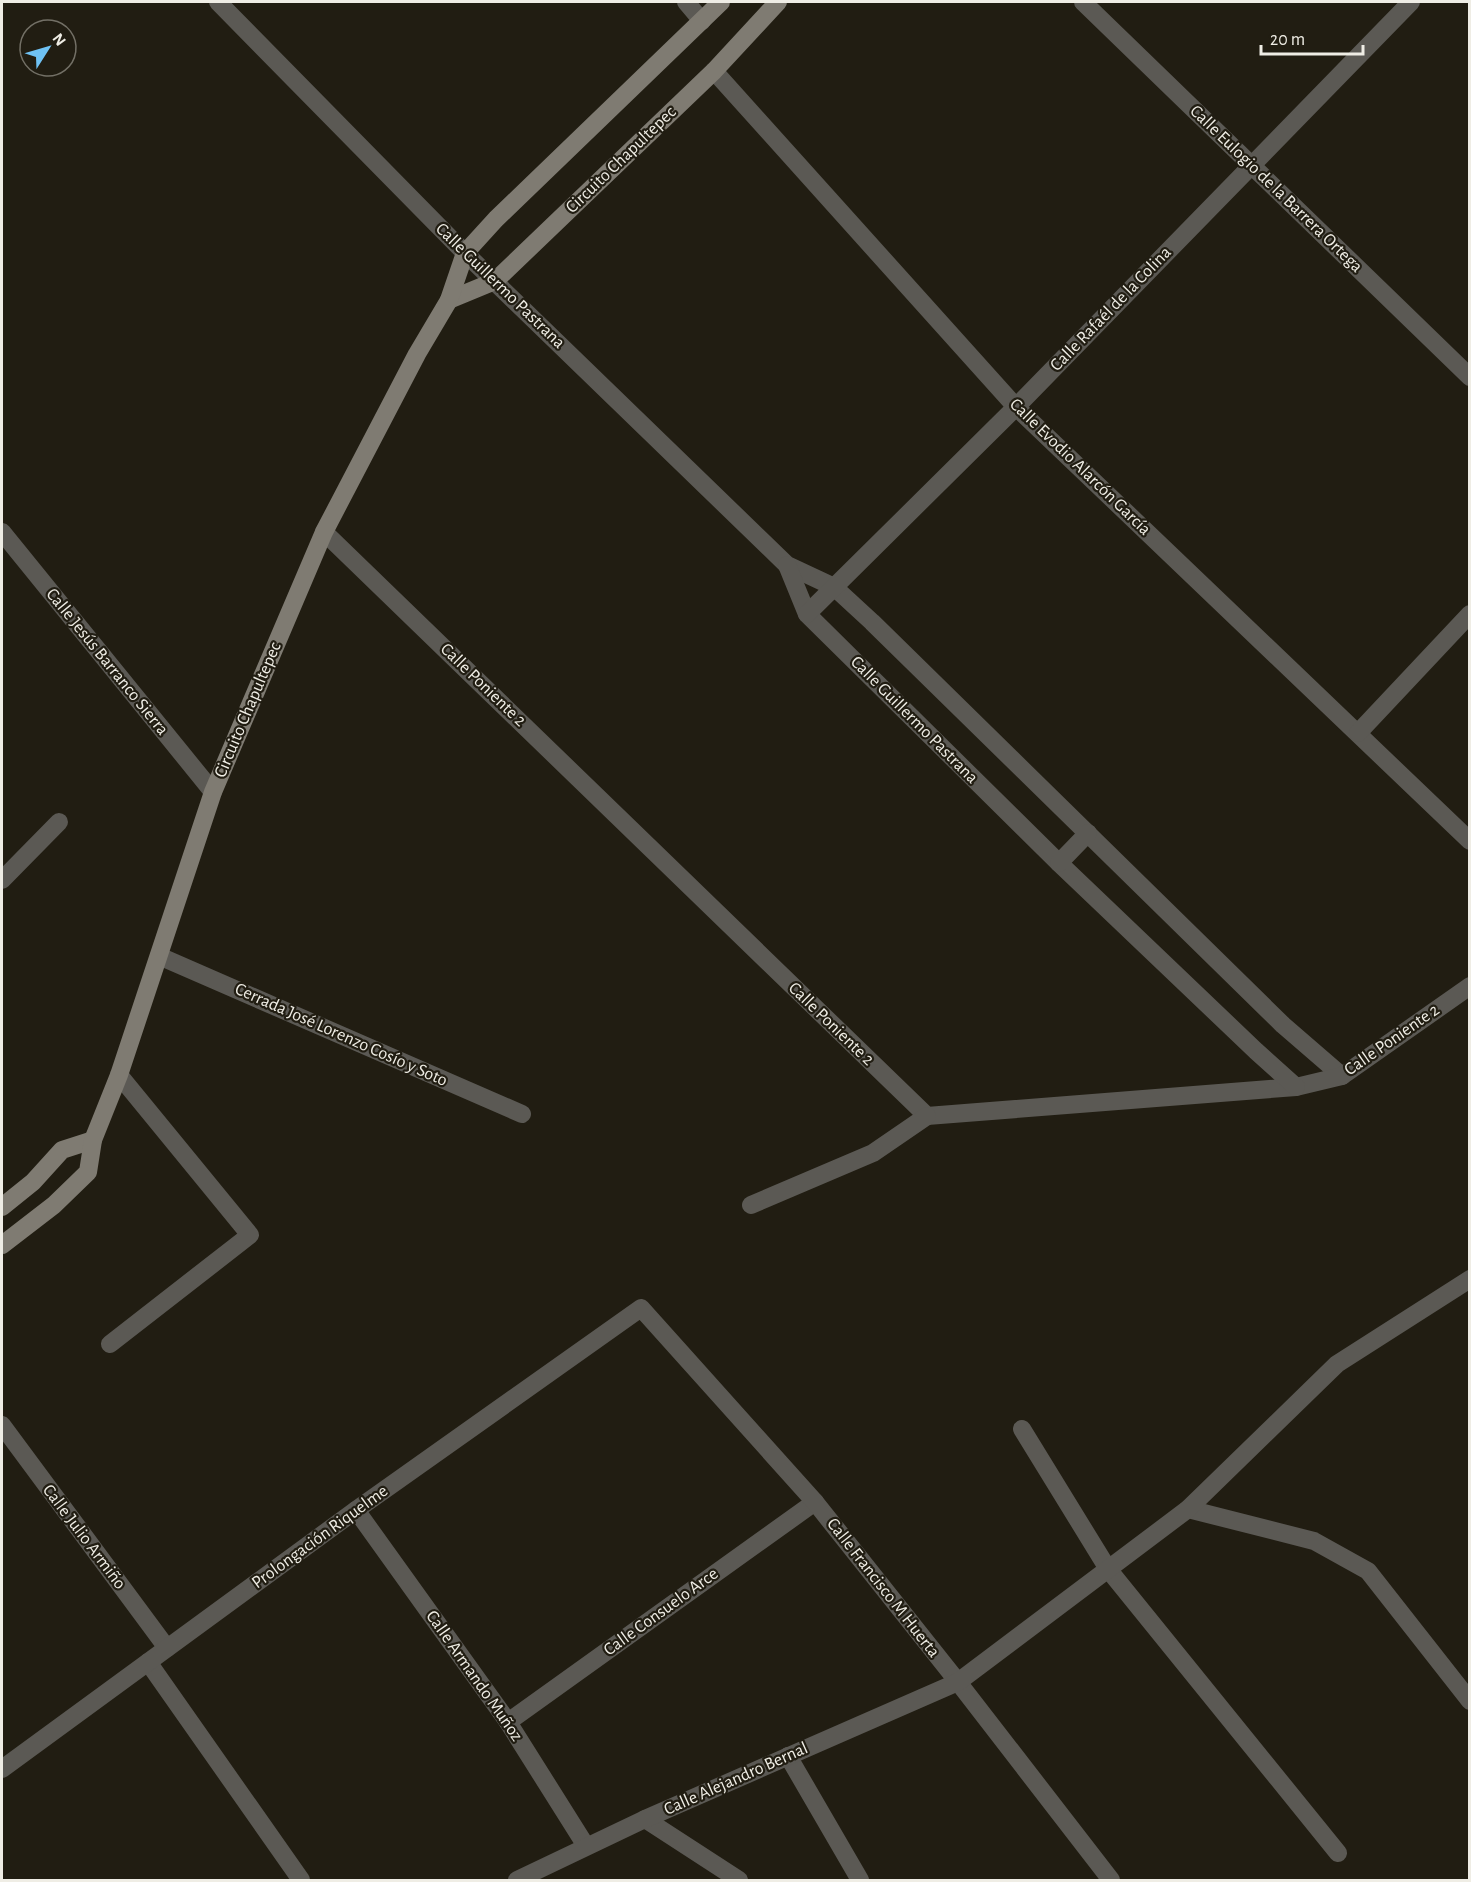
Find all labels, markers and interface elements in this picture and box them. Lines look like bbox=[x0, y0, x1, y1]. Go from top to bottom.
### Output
north arrow bbox=[18, 18, 78, 78]
scale bar bbox=[1261, 18, 1363, 56]
text: N bbox=[49, 30, 69, 49]
text: 20 m bbox=[1270, 31, 1305, 49]
street label: Calle Eulogio de la Barrera Ortega bbox=[1186, 102, 1366, 276]
street label: Circuito Chapultepec bbox=[562, 103, 680, 217]
street label: Calle Guillermo Pastrana bbox=[432, 220, 568, 352]
street label: Calle Rafaél de la Colina bbox=[1047, 243, 1175, 375]
street label: Calle Evodio Alarcón García bbox=[1006, 395, 1154, 539]
street label: Calle Jesús Barranco Sierra bbox=[42, 585, 172, 739]
street label: Circuito Chapultepec bbox=[211, 640, 285, 780]
street label: Calle Poniente 2 bbox=[437, 640, 529, 730]
street label: Calle Guillermo Pastrana bbox=[847, 653, 981, 787]
street label: Calle Poniente 2 bbox=[785, 979, 877, 1069]
street label: Cerrada José Lorenzo Cosío y Soto bbox=[232, 980, 450, 1090]
street label: Calle Poniente 2 bbox=[1341, 1001, 1443, 1079]
street label: Calle Julio Armiño bbox=[39, 1481, 129, 1593]
street label: Prolongación Riquelme bbox=[249, 1482, 391, 1592]
street label: Calle Francisco M Huerta bbox=[823, 1515, 943, 1661]
street label: Calle Consuelo Arce bbox=[601, 1565, 721, 1659]
street label: Calle Armando Muñoz bbox=[422, 1607, 526, 1745]
street label: Calle Alejandro Bernal bbox=[661, 1739, 811, 1819]

